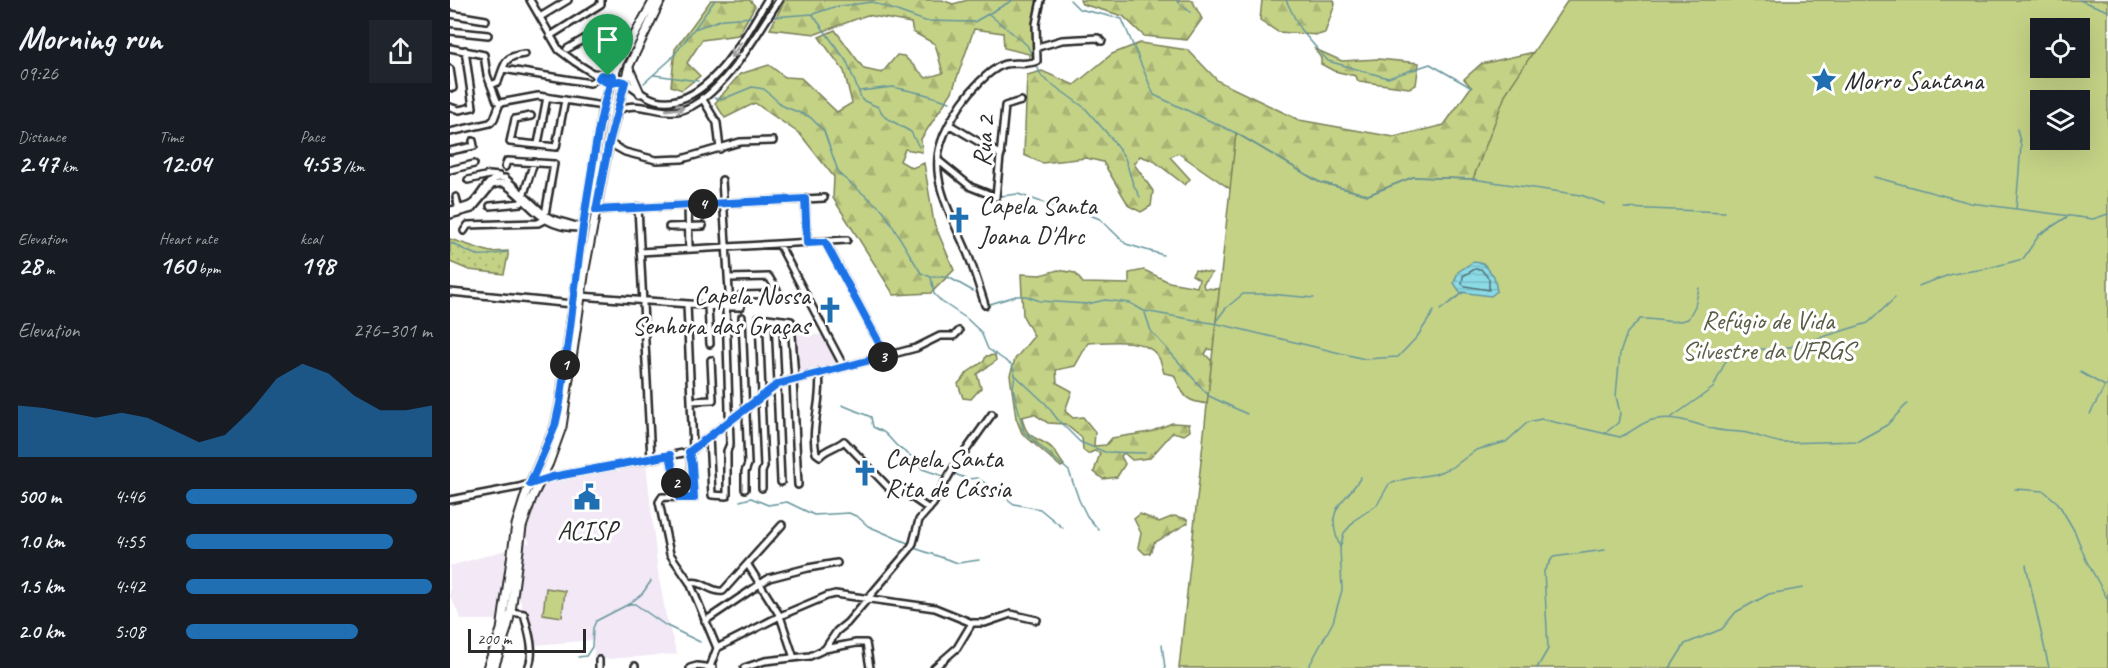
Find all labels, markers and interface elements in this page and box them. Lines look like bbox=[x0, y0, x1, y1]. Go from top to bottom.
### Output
pin bbox=[582, 14, 633, 76]
text: Morning run bbox=[18, 17, 162, 59]
map controls bbox=[2030, 18, 2090, 150]
button: locate bbox=[2030, 18, 2090, 78]
button: share bbox=[369, 20, 432, 83]
icon: arrive bbox=[591, 23, 624, 56]
one-way arrow bbox=[730, 41, 742, 57]
text: 09:26 bbox=[18, 61, 58, 86]
place label: Morro Santana bbox=[1844, 64, 1985, 97]
place icon: Morro Santana bbox=[1809, 65, 1839, 95]
button: layers bbox=[2030, 90, 2090, 150]
one-way arrow bbox=[665, 104, 684, 115]
street label: Rua 2 bbox=[965, 112, 1002, 168]
text: Distance bbox=[18, 127, 66, 147]
text: Time bbox=[159, 127, 183, 147]
text: Pace bbox=[300, 127, 325, 147]
text: 2.47 bbox=[18, 147, 58, 180]
text: 12:04 bbox=[159, 147, 211, 180]
text: 4:53 bbox=[300, 147, 340, 180]
text: km bbox=[58, 157, 78, 177]
text: /km bbox=[340, 157, 365, 177]
pin: 4 bbox=[688, 189, 718, 219]
place label: Capela Santa Joana D'Arc bbox=[977, 189, 1098, 252]
text: 4 bbox=[699, 194, 707, 214]
church icon: Capela Santa Joana D'Arc bbox=[944, 205, 974, 235]
text: Elevation bbox=[18, 229, 67, 249]
text: Heart rate bbox=[159, 229, 217, 249]
text: kcal bbox=[300, 229, 321, 249]
text: 28 bbox=[18, 249, 41, 282]
text: 160 bbox=[159, 249, 195, 282]
text: 198 bbox=[300, 249, 335, 282]
text: m bbox=[41, 259, 54, 279]
text: bpm bbox=[195, 259, 221, 279]
place label: Capela Nossa Senhora das Graças bbox=[632, 279, 812, 342]
church icon: Capela Nossa Senhora das Graças bbox=[815, 295, 845, 325]
park label: Refúgio de Vida Silvestre da UFRGS bbox=[1682, 304, 1859, 367]
text: Elevation bbox=[18, 318, 80, 343]
text: 276–301 m bbox=[353, 318, 432, 343]
pin: 3 bbox=[868, 342, 898, 372]
text: 3 bbox=[879, 347, 887, 367]
pin: 1 bbox=[550, 350, 580, 380]
text: 1 bbox=[561, 355, 569, 375]
place label: Capela Santa Rita de Cássia bbox=[885, 442, 1012, 505]
church icon: Capela Santa Rita de Cássia bbox=[850, 458, 880, 488]
pin: 2 bbox=[661, 468, 691, 498]
text: 2 bbox=[672, 473, 680, 493]
public building icon: ACISP bbox=[572, 482, 602, 512]
text: 500 m bbox=[18, 484, 61, 509]
text: 4:46 bbox=[114, 484, 145, 509]
place label: ACISP bbox=[557, 514, 621, 547]
text: 1.0 km bbox=[18, 529, 65, 554]
text: 4:55 bbox=[114, 529, 145, 554]
text: 1.5 km bbox=[18, 574, 64, 599]
text: 4:42 bbox=[114, 574, 145, 599]
text: 2.0 km bbox=[18, 619, 65, 644]
text: 5:08 bbox=[114, 619, 145, 644]
scale bar bbox=[468, 626, 586, 654]
text: 200 m bbox=[477, 629, 511, 649]

